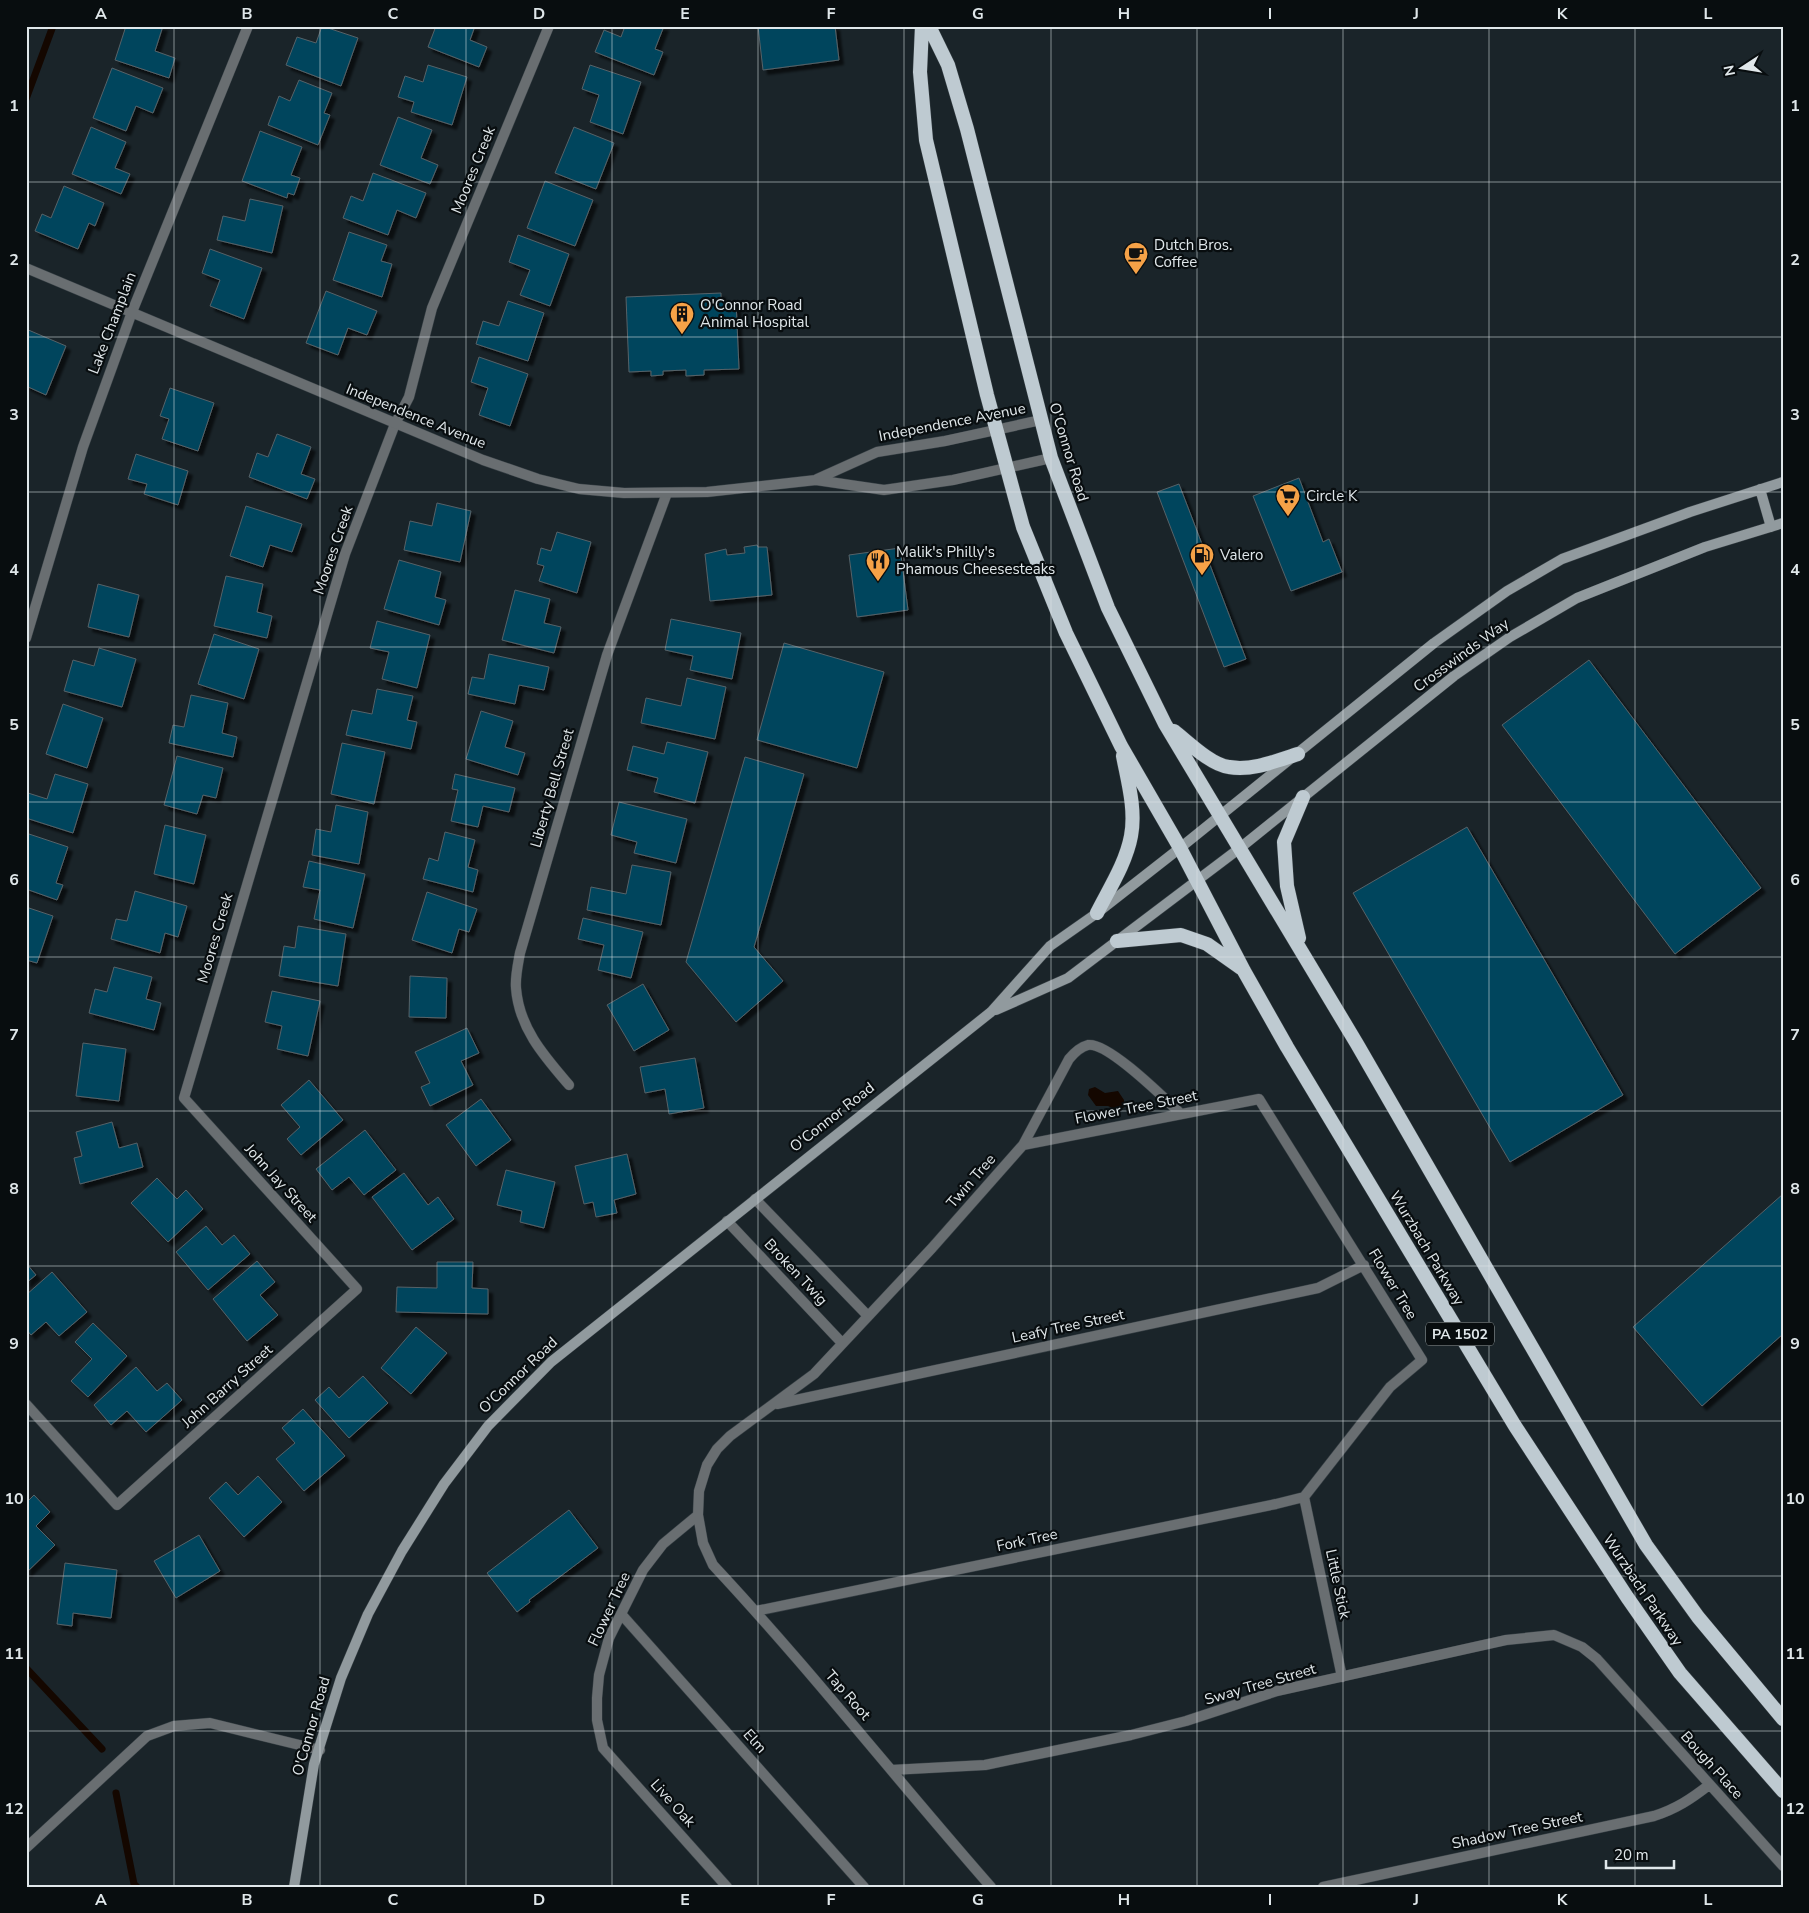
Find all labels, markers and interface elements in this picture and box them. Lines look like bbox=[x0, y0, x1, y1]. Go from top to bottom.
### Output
text: A bbox=[95, 3, 107, 25]
text: B bbox=[241, 3, 253, 25]
text: C bbox=[388, 3, 399, 25]
text: D bbox=[533, 3, 545, 25]
text: E bbox=[680, 3, 690, 25]
text: F bbox=[827, 3, 836, 25]
text: G bbox=[972, 3, 984, 25]
text: H bbox=[1118, 3, 1130, 25]
text: I bbox=[1268, 3, 1272, 25]
text: J bbox=[1412, 3, 1419, 25]
text: K bbox=[1557, 3, 1569, 25]
text: L bbox=[1704, 3, 1713, 25]
north arrow bbox=[1716, 42, 1766, 92]
text: N bbox=[1719, 63, 1740, 78]
text: 1 bbox=[9, 95, 19, 117]
text: 1 bbox=[1790, 95, 1800, 117]
street label: Moores Creek bbox=[446, 123, 500, 217]
place label: Dutch Bros. Coffee bbox=[1154, 235, 1232, 272]
cafe icon: Dutch Bros. Coffee bbox=[1123, 241, 1149, 275]
text: 2 bbox=[9, 249, 19, 271]
text: 2 bbox=[1790, 249, 1800, 271]
street label: Lake Champlain bbox=[83, 269, 141, 377]
place label: O'Connor Road Animal Hospital bbox=[700, 295, 809, 332]
building icon: O'Connor Road Animal Hospital bbox=[669, 301, 695, 335]
street label: Independence Avenue bbox=[343, 379, 489, 453]
street label: Independence Avenue bbox=[877, 398, 1027, 446]
street label: O'Connor Road bbox=[1044, 400, 1094, 504]
text: 3 bbox=[9, 404, 19, 426]
text: 3 bbox=[1790, 404, 1800, 426]
supermarket icon: Circle K bbox=[1275, 483, 1301, 517]
place label: Circle K bbox=[1306, 486, 1358, 506]
street label: Moores Creek bbox=[308, 502, 358, 597]
place label: Malik's Philly's Phamous Cheesesteaks bbox=[896, 542, 1055, 579]
fuel station icon: Valero bbox=[1189, 542, 1215, 576]
place label: Valero bbox=[1219, 545, 1263, 565]
restaurant icon: Malik's Philly's Phamous Cheesesteaks bbox=[865, 548, 891, 582]
text: 4 bbox=[9, 559, 19, 581]
text: 4 bbox=[1790, 559, 1800, 581]
street label: Crosswinds Way bbox=[1409, 613, 1513, 696]
text: 5 bbox=[9, 714, 19, 736]
text: 5 bbox=[1790, 714, 1800, 736]
street label: Liberty Bell Street bbox=[525, 725, 579, 850]
text: 6 bbox=[9, 869, 19, 891]
text: 6 bbox=[1790, 869, 1800, 891]
street label: Moores Creek bbox=[193, 890, 238, 985]
text: 7 bbox=[9, 1024, 19, 1046]
text: 7 bbox=[1790, 1024, 1800, 1046]
street label: O'Connor Road bbox=[786, 1078, 878, 1156]
street label: Flower Tree Street bbox=[1073, 1085, 1200, 1129]
street label: John Jay Street bbox=[240, 1139, 322, 1227]
street label: Twin Tree bbox=[942, 1150, 1000, 1212]
text: 8 bbox=[9, 1178, 19, 1200]
text: 8 bbox=[1790, 1178, 1800, 1200]
street label: Wurzbach Parkway bbox=[1385, 1187, 1469, 1309]
street label: Broken Twig bbox=[760, 1234, 832, 1310]
street label: Flower Tree bbox=[1364, 1245, 1422, 1323]
street label: Leafy Tree Street bbox=[1010, 1304, 1127, 1348]
road number: PA 1502 bbox=[1426, 1322, 1494, 1346]
street label: O'Connor Road bbox=[474, 1332, 562, 1418]
text: 9 bbox=[9, 1333, 19, 1355]
text: 9 bbox=[1790, 1333, 1800, 1355]
street label: John Barry Street bbox=[177, 1339, 277, 1433]
text: 10 bbox=[4, 1488, 24, 1510]
text: 10 bbox=[1785, 1488, 1805, 1510]
street label: Fork Tree bbox=[995, 1524, 1059, 1556]
street label: Wurzbach Parkway bbox=[1598, 1530, 1688, 1650]
street label: Little Stick bbox=[1321, 1547, 1355, 1621]
street label: Flower Tree bbox=[583, 1569, 635, 1649]
text: 11 bbox=[4, 1643, 24, 1665]
text: 11 bbox=[1785, 1643, 1805, 1665]
street label: Sway Tree Street bbox=[1202, 1658, 1319, 1709]
street label: Tap Root bbox=[821, 1666, 876, 1725]
street label: O'Connor Road bbox=[287, 1674, 335, 1778]
street label: Elm bbox=[739, 1725, 771, 1757]
street label: Bough Place bbox=[1676, 1727, 1748, 1803]
street label: Live Oak bbox=[646, 1775, 700, 1832]
text: 12 bbox=[4, 1798, 24, 1820]
text: 12 bbox=[1785, 1798, 1805, 1820]
street label: Shadow Tree Street bbox=[1450, 1806, 1585, 1854]
scale bar bbox=[1606, 1838, 1674, 1870]
text: 20 m bbox=[1614, 1845, 1649, 1865]
text: A bbox=[95, 1889, 107, 1911]
text: B bbox=[241, 1889, 253, 1911]
text: C bbox=[388, 1889, 399, 1911]
text: D bbox=[533, 1889, 545, 1911]
text: E bbox=[680, 1889, 690, 1911]
text: F bbox=[827, 1889, 836, 1911]
text: G bbox=[972, 1889, 984, 1911]
text: H bbox=[1118, 1889, 1130, 1911]
text: I bbox=[1268, 1889, 1272, 1911]
text: J bbox=[1412, 1889, 1419, 1911]
text: K bbox=[1557, 1889, 1569, 1911]
text: L bbox=[1704, 1889, 1713, 1911]

